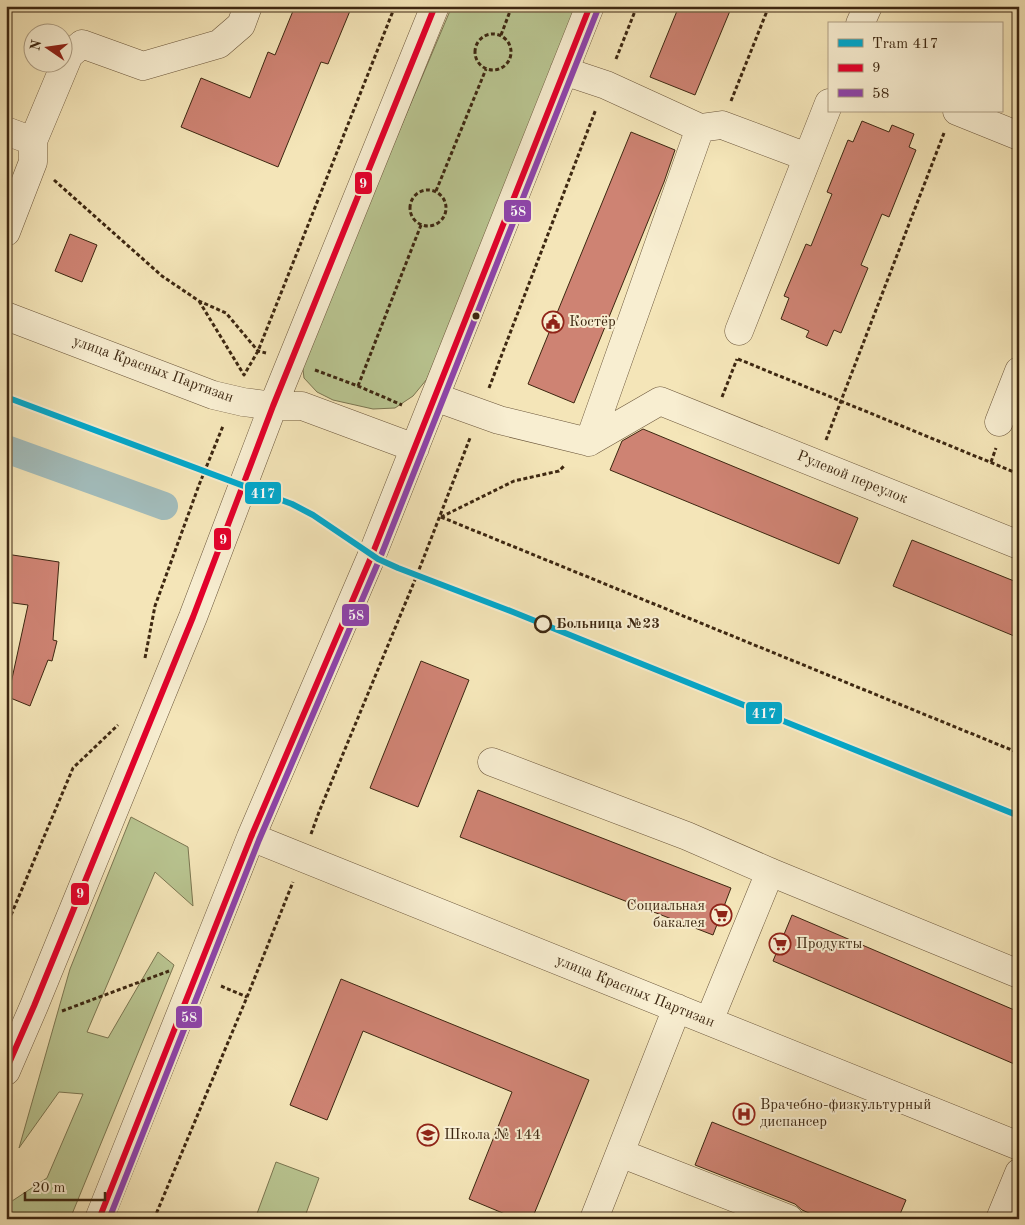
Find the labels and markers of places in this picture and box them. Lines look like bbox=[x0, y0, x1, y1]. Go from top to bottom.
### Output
public building icon: Костёр bbox=[541, 310, 565, 334]
unlabelled marker bbox=[471, 311, 481, 321]
place label: Костёр bbox=[569, 315, 616, 330]
marker: Больница №23 bbox=[534, 615, 552, 633]
place label: Больница №23 bbox=[556, 617, 660, 632]
place label: Социальная бакалея bbox=[627, 899, 705, 931]
supermarket icon: Социальная бакалея bbox=[709, 903, 733, 927]
supermarket icon: Продукты bbox=[768, 932, 792, 956]
place label: Продукты bbox=[796, 937, 863, 952]
place label: Врачебно-физкультурный диспансер bbox=[760, 1098, 931, 1130]
hospital icon: Врачебно-физкультурный диспансер bbox=[732, 1102, 756, 1126]
school or university icon: Школа № 144 bbox=[416, 1123, 440, 1147]
place label: Школа № 144 bbox=[444, 1128, 541, 1143]

